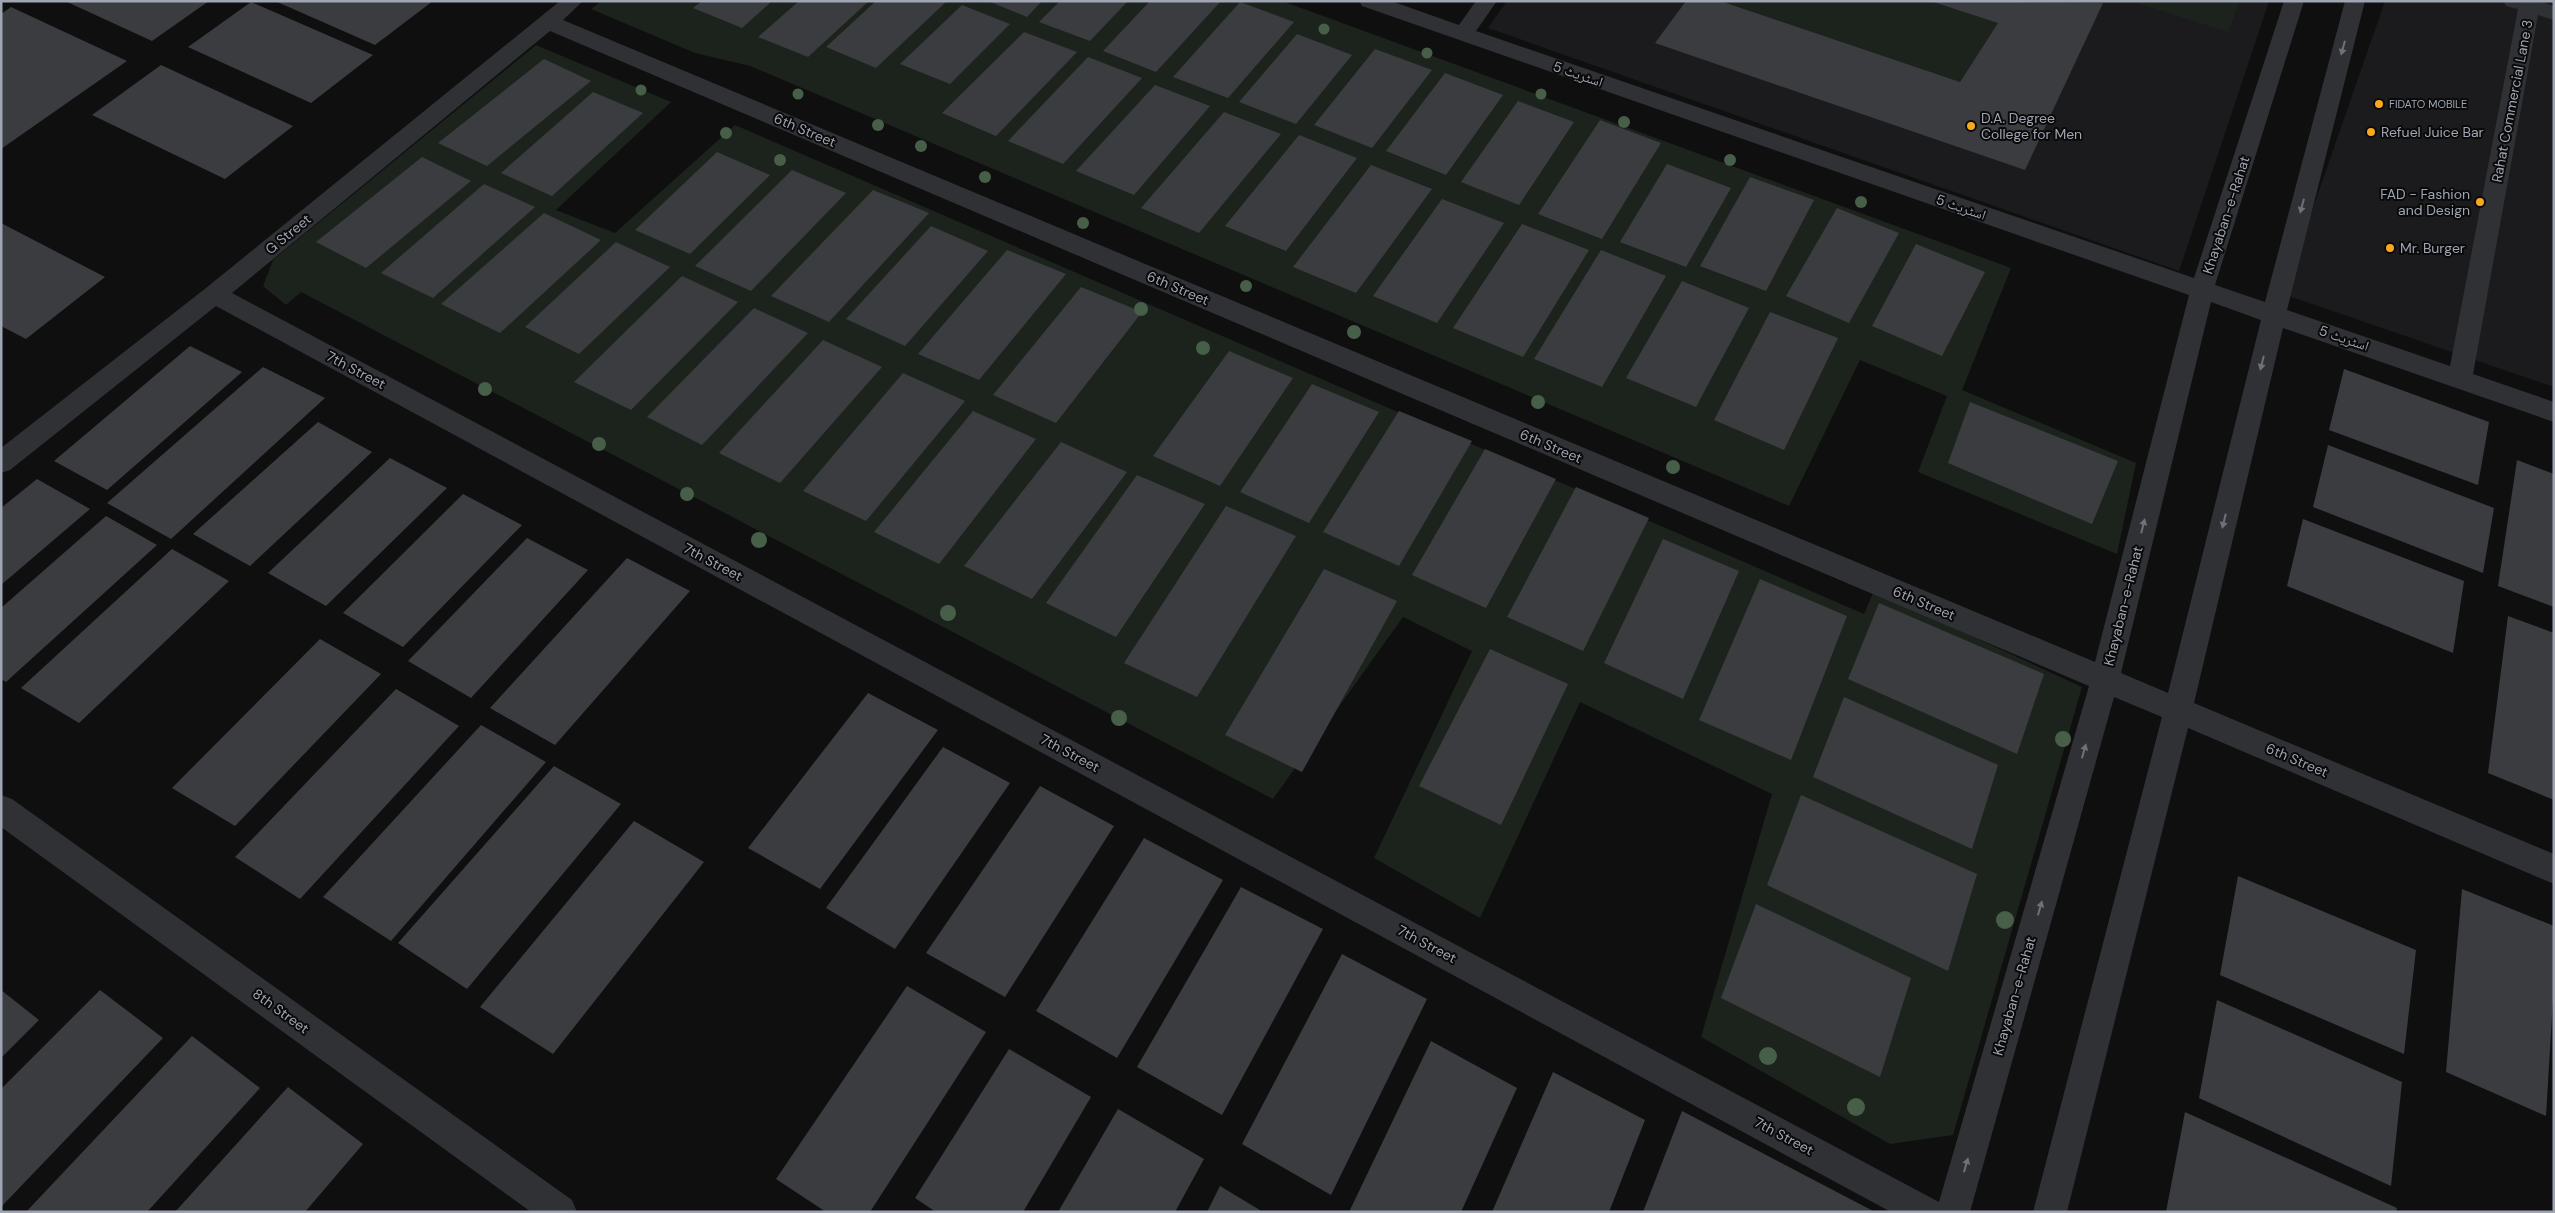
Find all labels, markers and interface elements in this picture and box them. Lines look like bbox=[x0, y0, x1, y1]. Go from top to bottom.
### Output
street label: Rahat Commercial Lane 3 bbox=[2487, 18, 2537, 184]
one-way arrow bbox=[2339, 41, 2347, 56]
street label: اسٹریٹ 5 bbox=[1551, 57, 1605, 91]
place label: FIDATO MOBILE bbox=[2389, 97, 2467, 111]
marker: FIDATO MOBILE bbox=[2373, 98, 2385, 110]
street label: 6th Street bbox=[771, 109, 839, 151]
place label: D.A. Degree College for Men bbox=[1981, 109, 2082, 143]
marker: D.A. Degree College for Men bbox=[1965, 120, 1977, 132]
place label: Refuel Juice Bar bbox=[2381, 123, 2484, 141]
marker: Refuel Juice Bar bbox=[2365, 126, 2377, 138]
street label: Khayaban-e-Rahat bbox=[2198, 154, 2254, 276]
place label: FAD - Fashion and Design bbox=[2380, 185, 2470, 219]
street label: اسٹریٹ 5 bbox=[1934, 190, 1988, 224]
marker: FAD - Fashion and Design bbox=[2474, 196, 2486, 208]
one-way arrow bbox=[2298, 198, 2306, 213]
street label: G Street bbox=[261, 210, 315, 258]
place label: Mr. Burger bbox=[2400, 239, 2465, 257]
marker: Mr. Burger bbox=[2384, 242, 2396, 254]
street label: 6th Street bbox=[1144, 267, 1212, 309]
street label: اسٹریٹ 5 bbox=[2317, 321, 2371, 355]
street label: 7th Street bbox=[323, 347, 389, 393]
one-way arrow bbox=[2258, 356, 2266, 371]
street label: 6th Street bbox=[1517, 425, 1585, 467]
one-way arrow bbox=[2220, 514, 2228, 529]
one-way arrow bbox=[2139, 519, 2147, 534]
street label: 7th Street bbox=[680, 539, 746, 585]
street label: Khayaban-e-Rahat bbox=[2099, 544, 2147, 668]
street label: 6th Street bbox=[1890, 582, 1958, 624]
street label: 7th Street bbox=[1037, 730, 1103, 776]
street label: 6th Street bbox=[2263, 739, 2331, 781]
one-way arrow bbox=[2081, 744, 2089, 759]
one-way arrow bbox=[2036, 900, 2044, 915]
street label: 7th Street bbox=[1394, 921, 1460, 967]
street label: Khayaban-e-Rahat bbox=[1988, 934, 2040, 1058]
street label: 8th Street bbox=[249, 984, 313, 1038]
street label: 7th Street bbox=[1751, 1113, 1817, 1159]
one-way arrow bbox=[1963, 1157, 1971, 1172]

